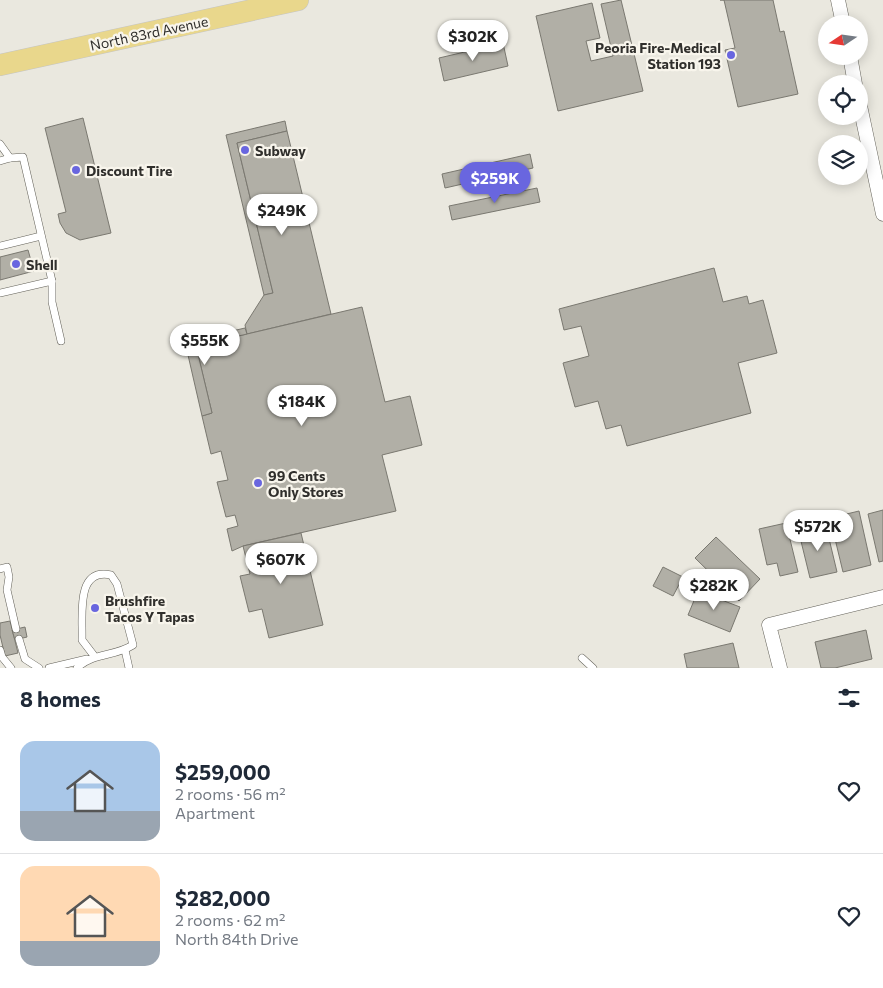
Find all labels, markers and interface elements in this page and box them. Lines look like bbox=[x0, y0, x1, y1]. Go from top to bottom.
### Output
street label: North 83rd Avenue bbox=[88, 12, 210, 54]
north arrow bbox=[818, 15, 868, 65]
map controls bbox=[818, 15, 868, 185]
pin: $302K bbox=[438, 20, 508, 62]
text: $302K bbox=[448, 26, 498, 45]
place label: Peoria Fire-Medical Station 193 bbox=[595, 39, 721, 72]
marker: Peoria Fire-Medical Station 193 bbox=[725, 49, 737, 61]
button: locate bbox=[818, 75, 868, 125]
button: layers bbox=[818, 135, 868, 185]
place label: Subway bbox=[255, 142, 306, 159]
marker: Subway bbox=[239, 144, 251, 156]
place label: Discount Tire bbox=[86, 162, 172, 179]
pin: $259K bbox=[460, 162, 530, 204]
marker: Discount Tire bbox=[70, 164, 82, 176]
text: $259K bbox=[471, 168, 519, 187]
pin: $249K bbox=[247, 194, 317, 236]
text: $249K bbox=[258, 200, 306, 219]
place label: Shell bbox=[26, 256, 58, 273]
marker: Shell bbox=[10, 258, 22, 270]
pin: $555K bbox=[170, 324, 240, 366]
text: $555K bbox=[181, 330, 229, 349]
pin: $184K bbox=[267, 384, 337, 427]
text: $184K bbox=[278, 391, 326, 410]
place label: 99 Cents Only Stores bbox=[268, 467, 344, 500]
marker: 99 Cents Only Stores bbox=[252, 477, 264, 489]
pin: $572K bbox=[783, 510, 853, 552]
text: $572K bbox=[794, 516, 842, 535]
pin: $607K bbox=[246, 542, 316, 585]
text: $607K bbox=[256, 549, 306, 568]
pin: $282K bbox=[679, 568, 749, 611]
text: $282K bbox=[690, 575, 738, 594]
place label: Brushfire Tacos Y Tapas bbox=[105, 592, 195, 625]
marker: Brushfire Tacos Y Tapas bbox=[89, 602, 101, 614]
icon: filters bbox=[835, 684, 863, 712]
text: 8 homes bbox=[20, 686, 101, 711]
text: $259,000 bbox=[175, 759, 271, 784]
icon: home bbox=[60, 761, 120, 821]
icon: heart bbox=[835, 777, 863, 805]
text: 2 rooms · 56 m² bbox=[175, 784, 286, 803]
text: Apartment bbox=[175, 803, 255, 822]
text: $282,000 bbox=[175, 885, 271, 910]
icon: home bbox=[60, 886, 120, 946]
icon: heart bbox=[835, 902, 863, 930]
text: 2 rooms · 62 m² bbox=[175, 910, 285, 929]
text: North 84th Drive bbox=[175, 929, 299, 948]

